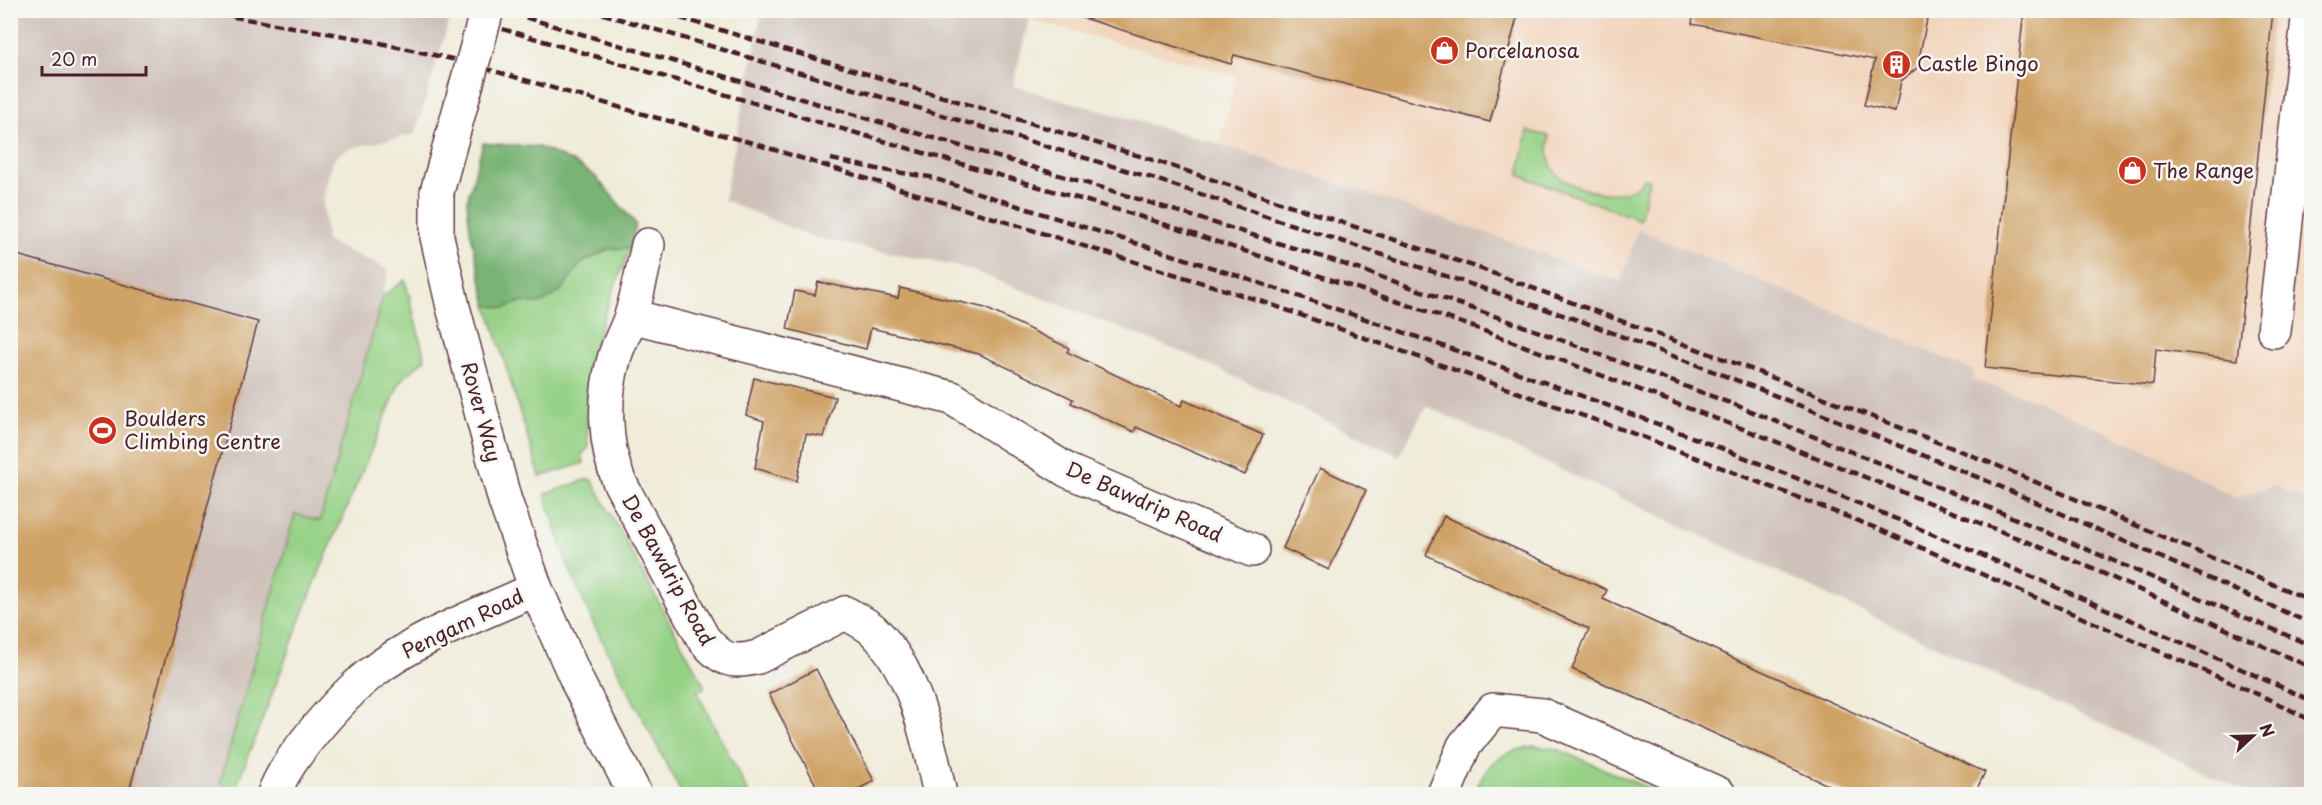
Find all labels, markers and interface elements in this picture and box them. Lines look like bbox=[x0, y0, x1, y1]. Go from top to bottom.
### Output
shop icon: Porcelanosa bbox=[1428, 35, 1460, 67]
place label: Porcelanosa bbox=[1465, 35, 1580, 65]
scale bar bbox=[42, 39, 146, 77]
text: 20 m bbox=[51, 45, 97, 72]
building icon: Castle Bingo bbox=[1880, 48, 1912, 80]
place label: Castle Bingo bbox=[1917, 48, 2038, 78]
shop icon: The Range bbox=[2116, 155, 2148, 187]
place label: The Range bbox=[2153, 155, 2254, 185]
street label: Rover Way bbox=[454, 358, 510, 465]
place label: Boulders Climbing Centre bbox=[124, 403, 281, 456]
sports icon: Boulders Climbing Centre bbox=[87, 415, 119, 447]
street label: De Bawdrip Road bbox=[1061, 453, 1228, 549]
street label: De Bawdrip Road bbox=[615, 488, 723, 651]
street label: Pengam Road bbox=[396, 581, 529, 666]
north arrow bbox=[2223, 706, 2283, 766]
text: N bbox=[2254, 720, 2281, 740]

